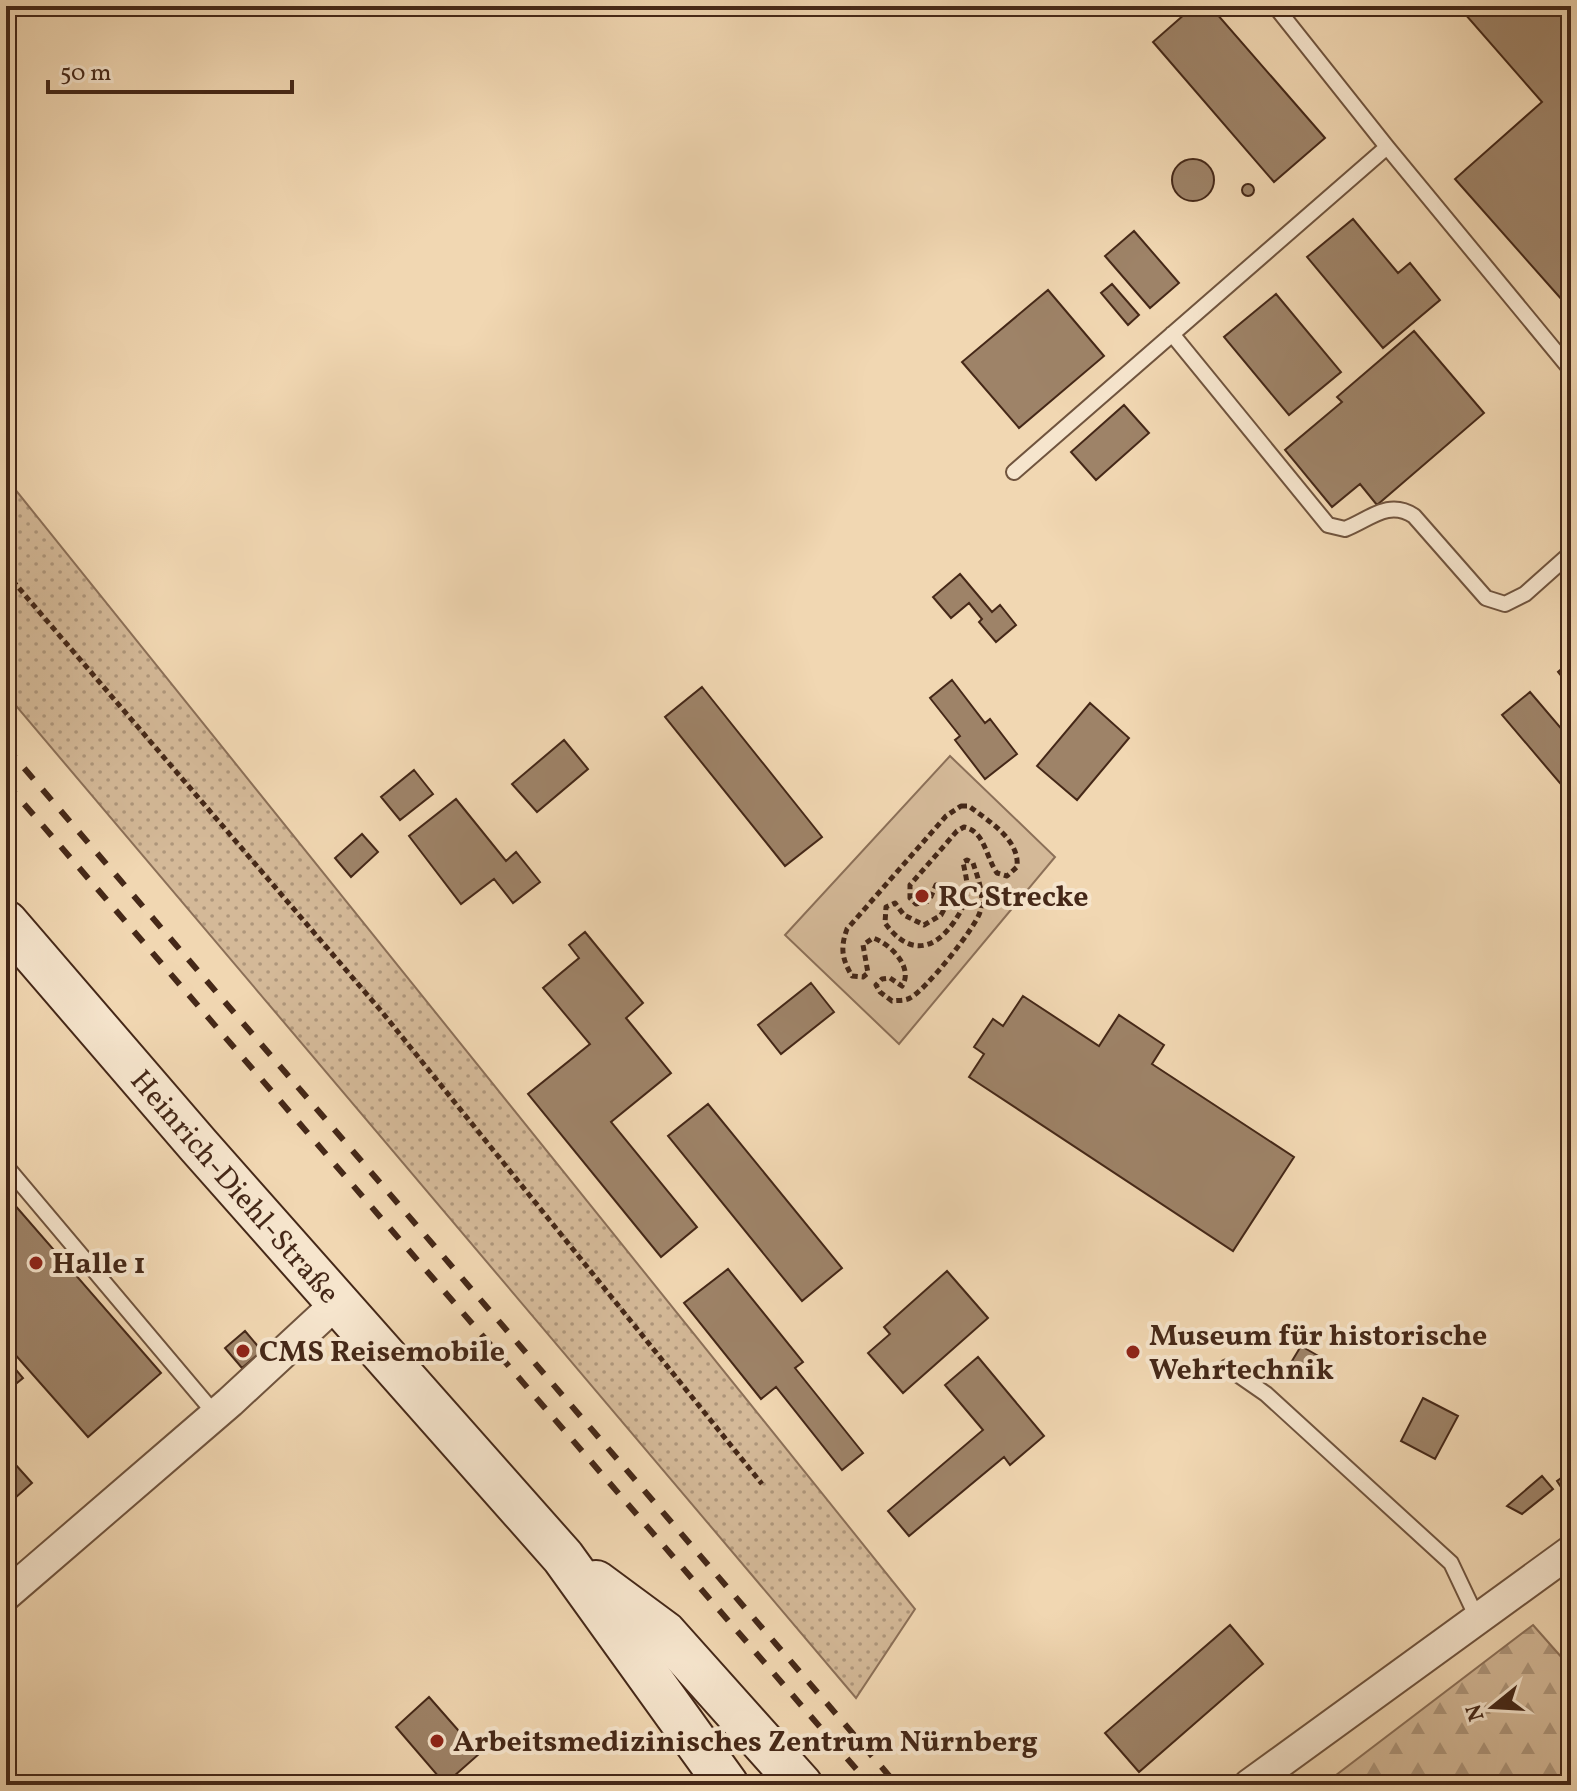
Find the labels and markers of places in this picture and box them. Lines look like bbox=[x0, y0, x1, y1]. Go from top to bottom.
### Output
place label: RC Strecke bbox=[938, 877, 1089, 919]
marker: RC Strecke bbox=[913, 887, 931, 905]
place label: Halle 1 bbox=[52, 1244, 146, 1286]
marker: Halle 1 bbox=[27, 1254, 45, 1272]
place label: Museum für historische Wehrtechnik bbox=[1149, 1316, 1487, 1392]
place label: CMS Reisemobile bbox=[259, 1332, 505, 1374]
marker: CMS Reisemobile bbox=[234, 1342, 252, 1360]
marker: Museum für historische Wehrtechnik bbox=[1124, 1343, 1142, 1361]
place label: Arbeitsmedizinisches Zentrum Nürnberg bbox=[453, 1722, 1038, 1764]
marker: Arbeitsmedizinisches Zentrum Nürnberg bbox=[428, 1732, 446, 1750]

